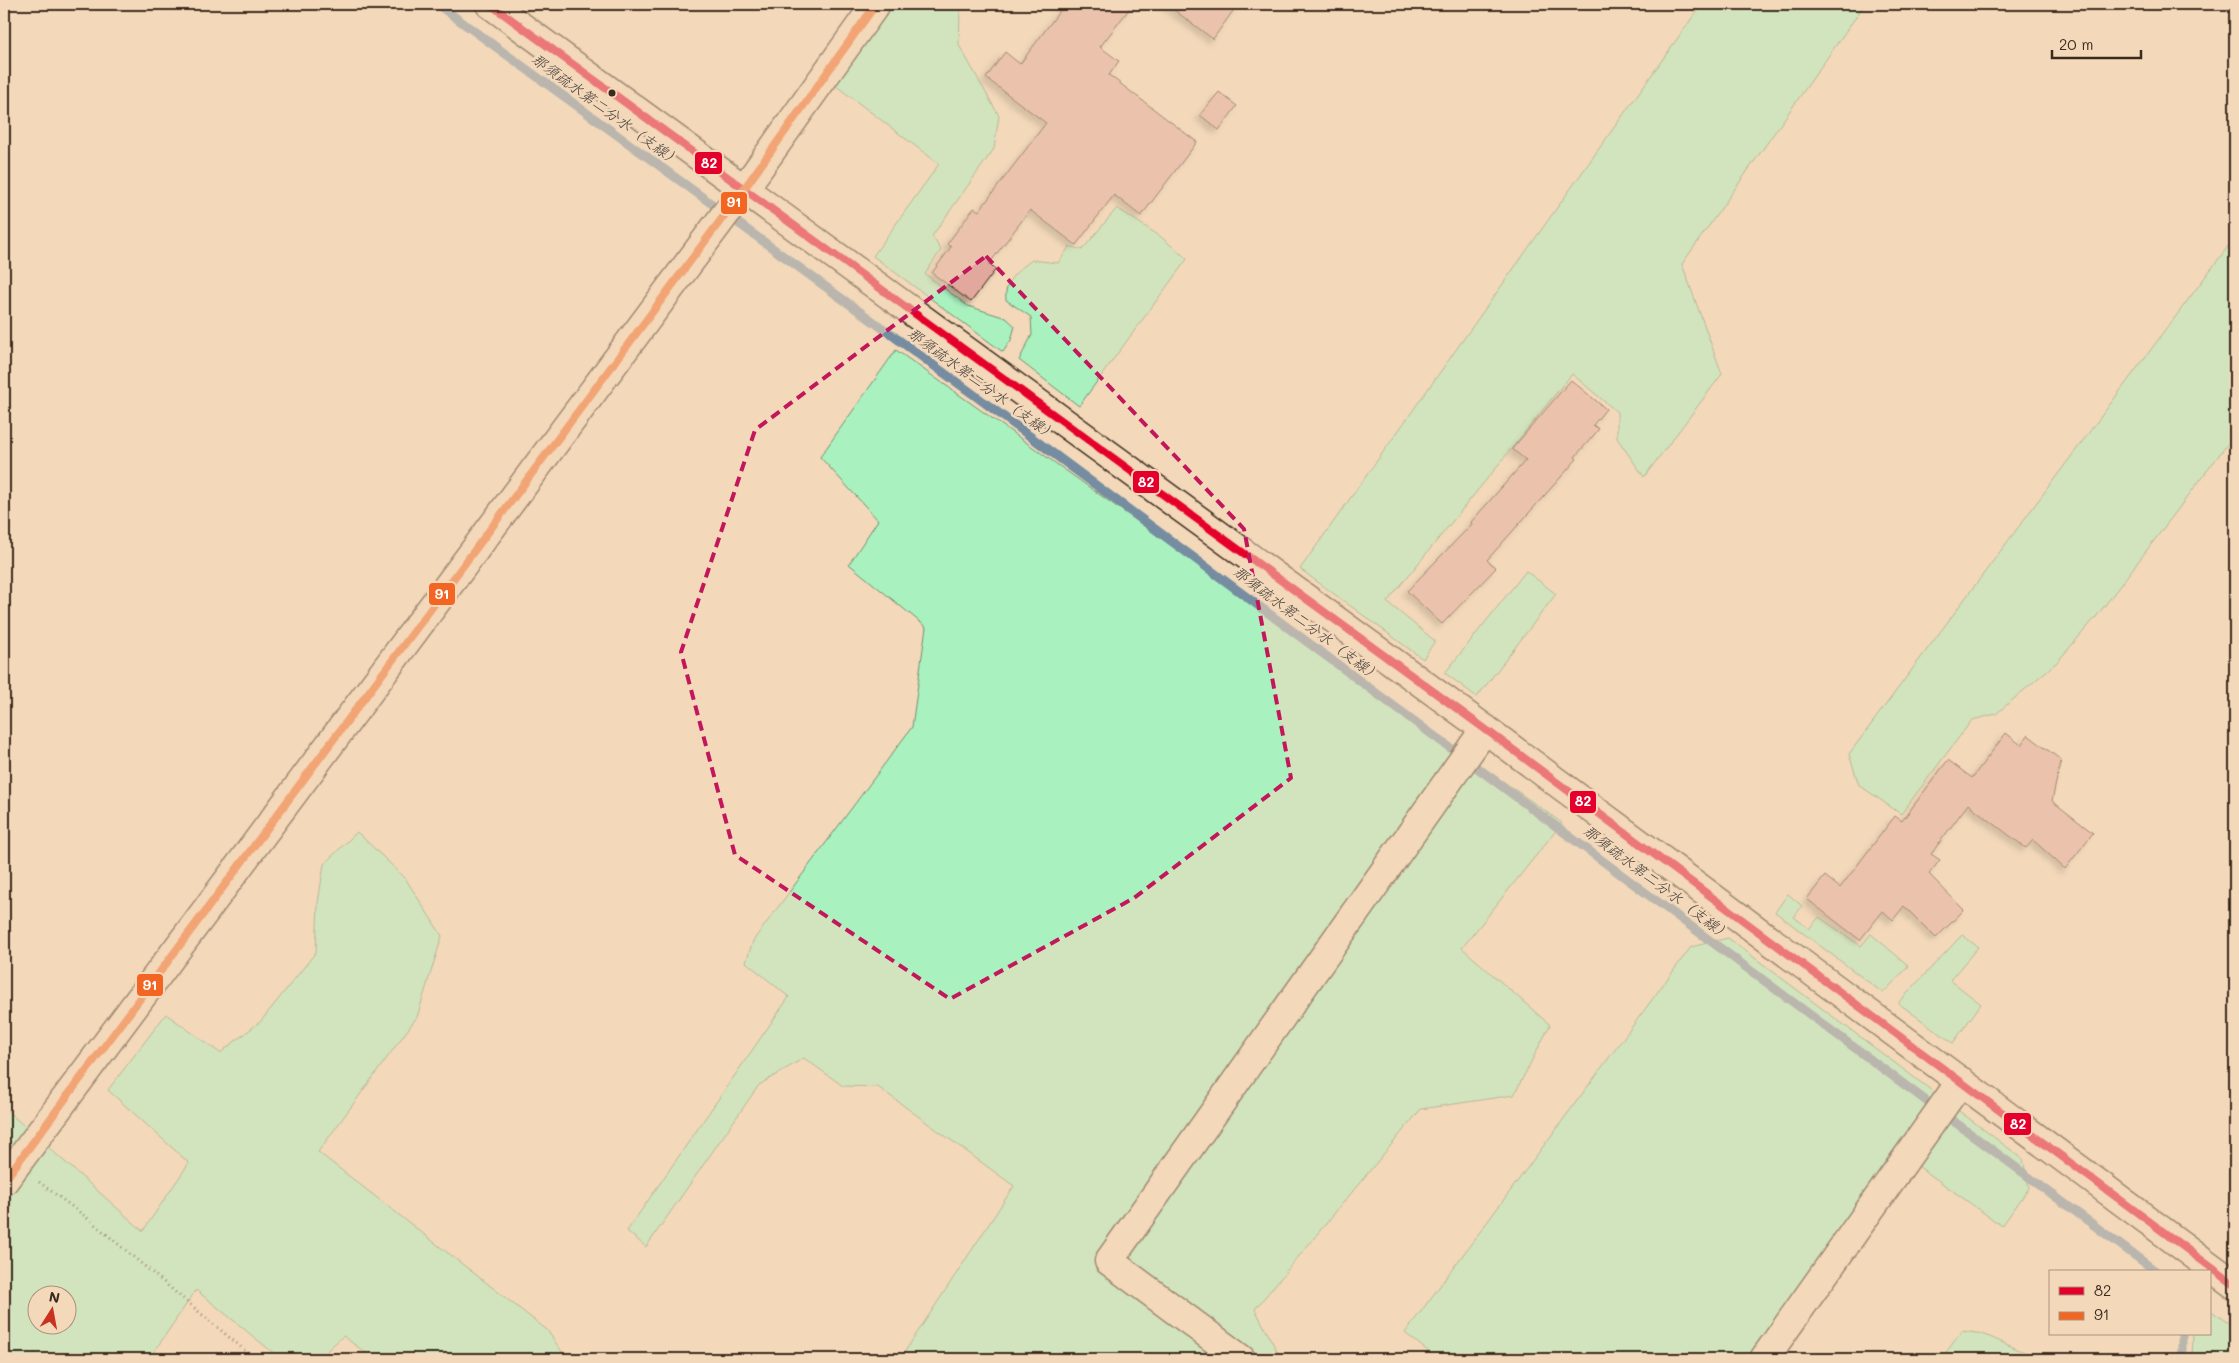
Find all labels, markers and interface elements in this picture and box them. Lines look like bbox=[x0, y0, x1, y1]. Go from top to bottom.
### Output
scale bar bbox=[2052, 28, 2140, 60]
text: 20 m bbox=[2059, 34, 2093, 54]
water label: 那須疏水第二分水（支線） bbox=[528, 48, 685, 170]
unlabelled marker bbox=[607, 88, 617, 98]
line badge: 82 bbox=[694, 151, 723, 175]
text: 82 bbox=[701, 153, 717, 172]
line badge: 91 bbox=[720, 191, 748, 215]
text: 91 bbox=[727, 192, 741, 211]
water label: 那須疏水第二分水（支線） bbox=[904, 322, 1061, 444]
line badge: 82 bbox=[1132, 470, 1160, 494]
text: 82 bbox=[1138, 472, 1154, 491]
water label: 那須疏水第二分水（支線） bbox=[1230, 561, 1386, 685]
line badge: 91 bbox=[428, 582, 456, 606]
text: 91 bbox=[435, 584, 449, 603]
line badge: 82 bbox=[1569, 790, 1597, 814]
text: 82 bbox=[1575, 791, 1591, 810]
water label: 那須疏水第二分水（支線） bbox=[1580, 820, 1736, 944]
line badge: 91 bbox=[136, 973, 164, 997]
text: 91 bbox=[143, 975, 157, 994]
line badge: 82 bbox=[2003, 1112, 2032, 1136]
text: 82 bbox=[2010, 1114, 2026, 1133]
legend bbox=[2049, 1270, 2212, 1336]
text: 82 bbox=[2094, 1280, 2111, 1300]
north arrow bbox=[28, 1286, 78, 1336]
text: N bbox=[48, 1286, 62, 1307]
text: 91 bbox=[2094, 1304, 2110, 1324]

